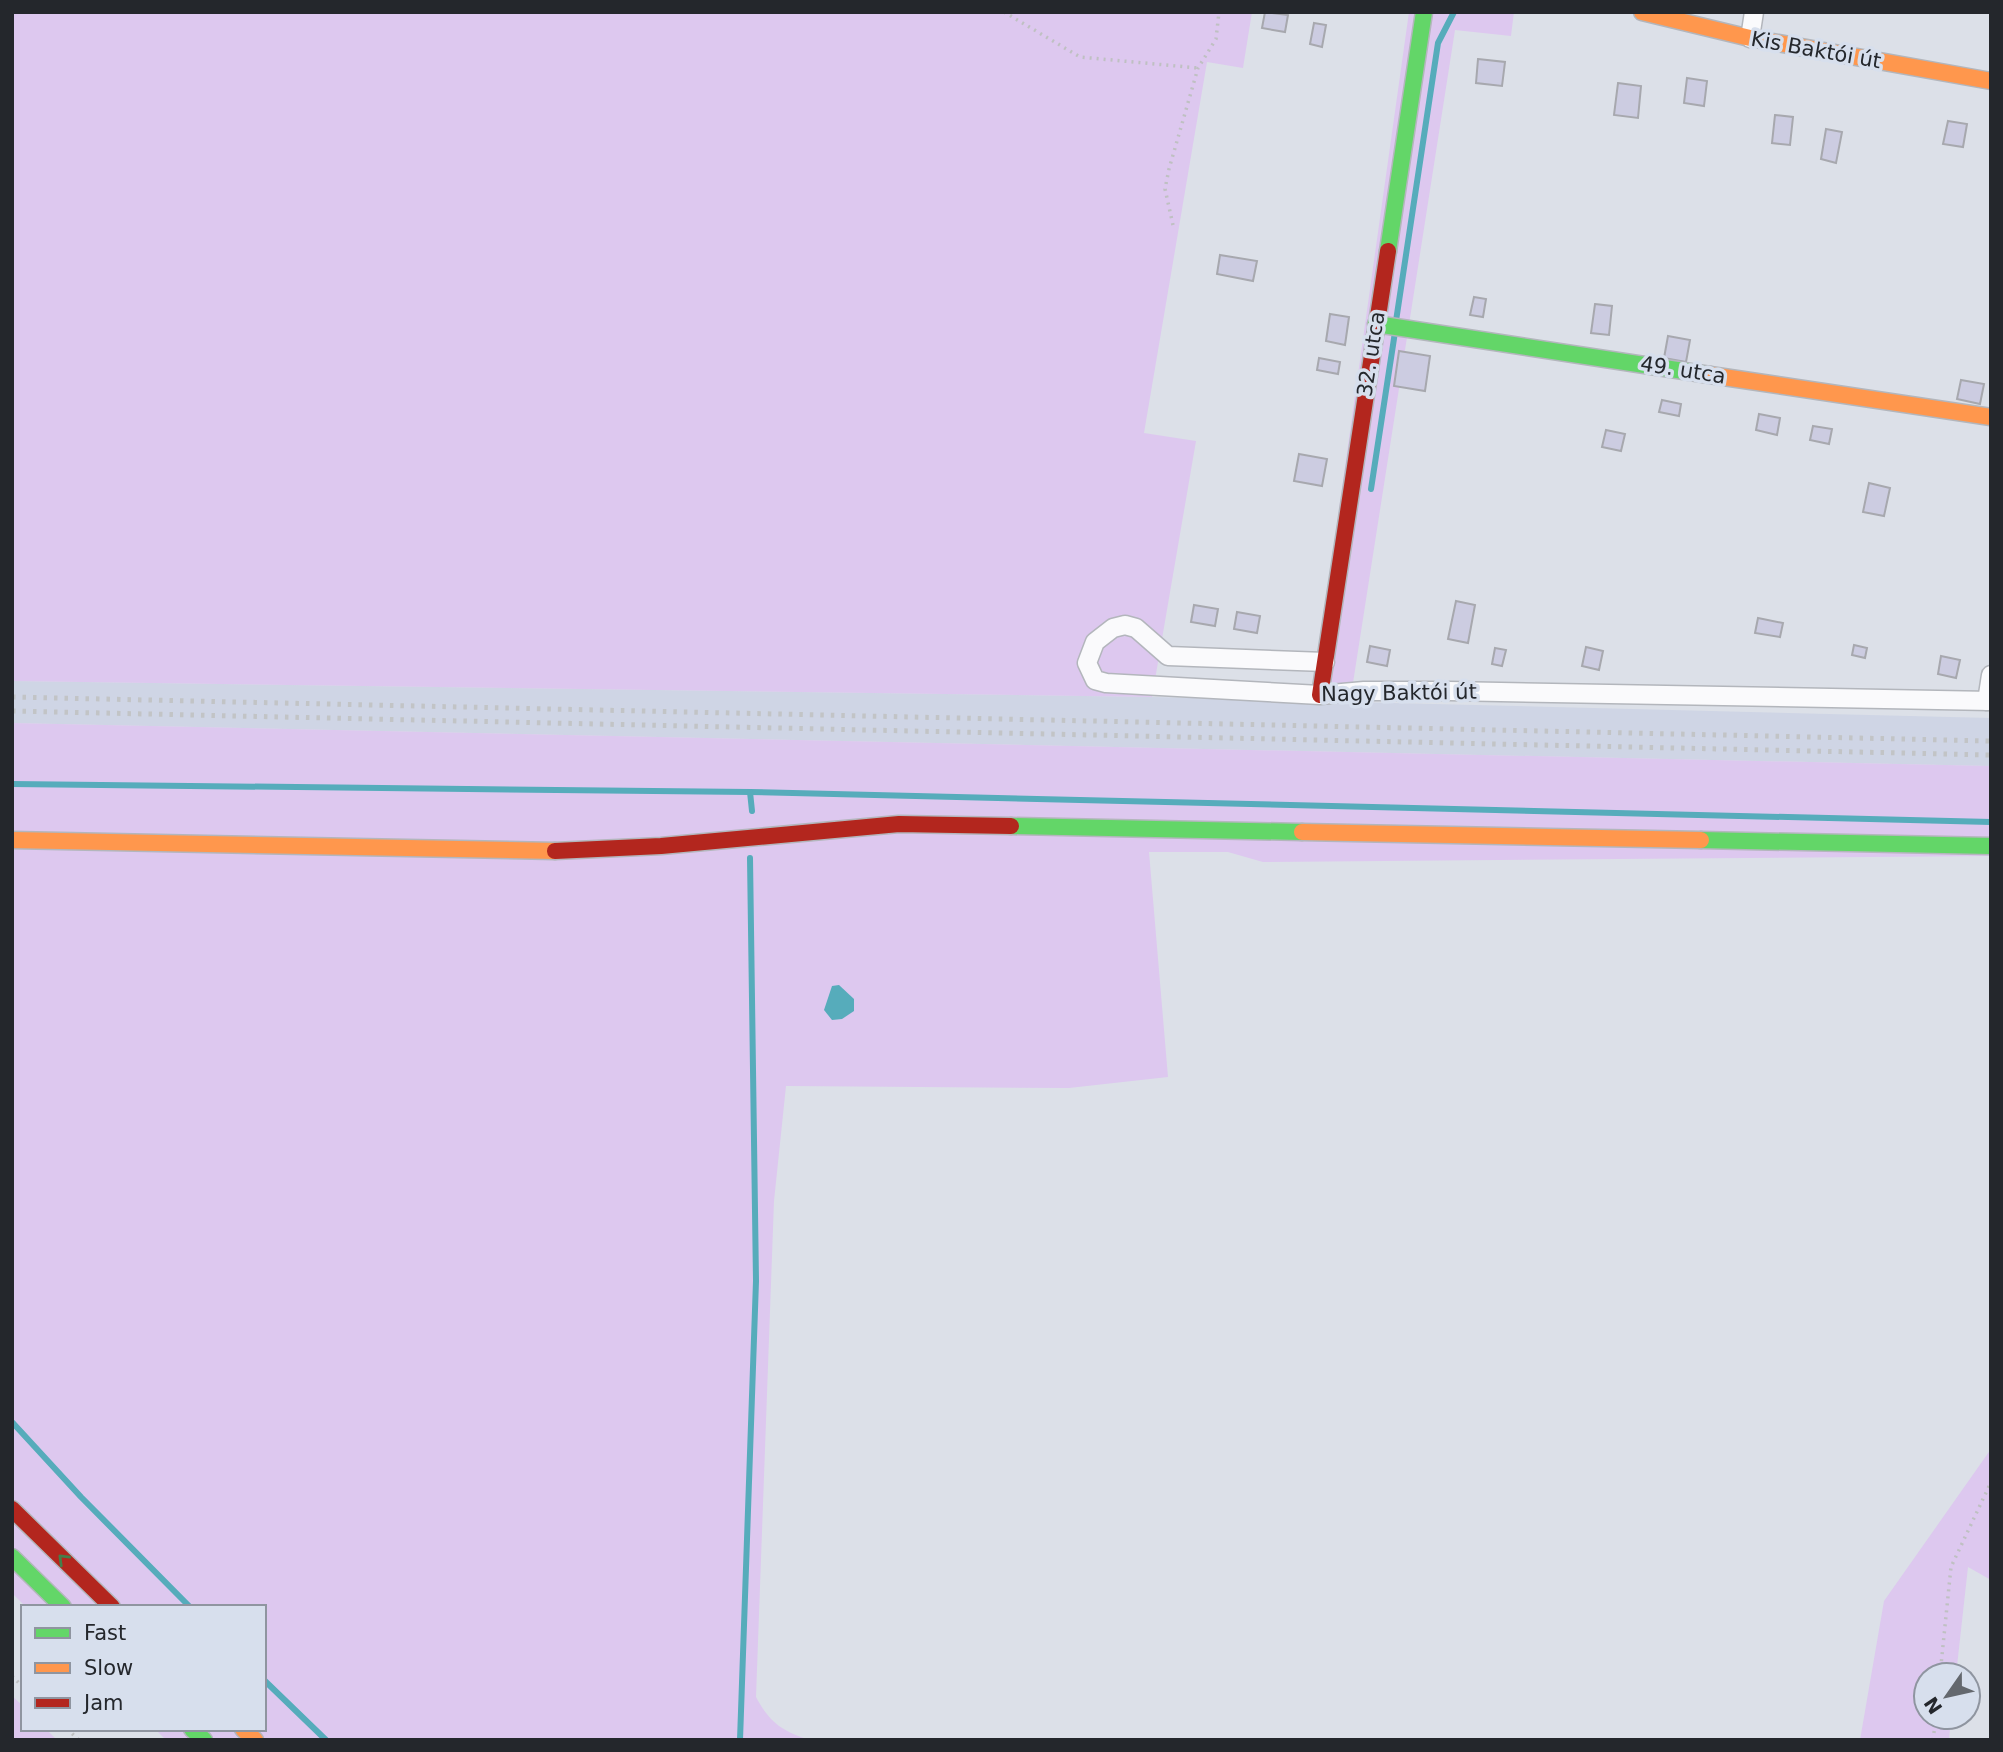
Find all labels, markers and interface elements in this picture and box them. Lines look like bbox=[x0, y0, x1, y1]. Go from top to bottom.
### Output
street label: Kis Baktói út bbox=[1749, 27, 1883, 73]
street label: 32. utca bbox=[1352, 310, 1390, 398]
street label: 49. utca bbox=[1639, 351, 1727, 389]
street label: Nagy Baktói út bbox=[1321, 680, 1477, 706]
one-way arrow bbox=[59, 1554, 72, 1567]
legend bbox=[21, 1605, 266, 1731]
text: Fast bbox=[84, 1621, 126, 1645]
text: Slow bbox=[84, 1656, 133, 1680]
north arrow bbox=[1912, 1661, 1982, 1731]
text: Jam bbox=[82, 1691, 124, 1715]
text: N bbox=[1919, 1693, 1946, 1718]

